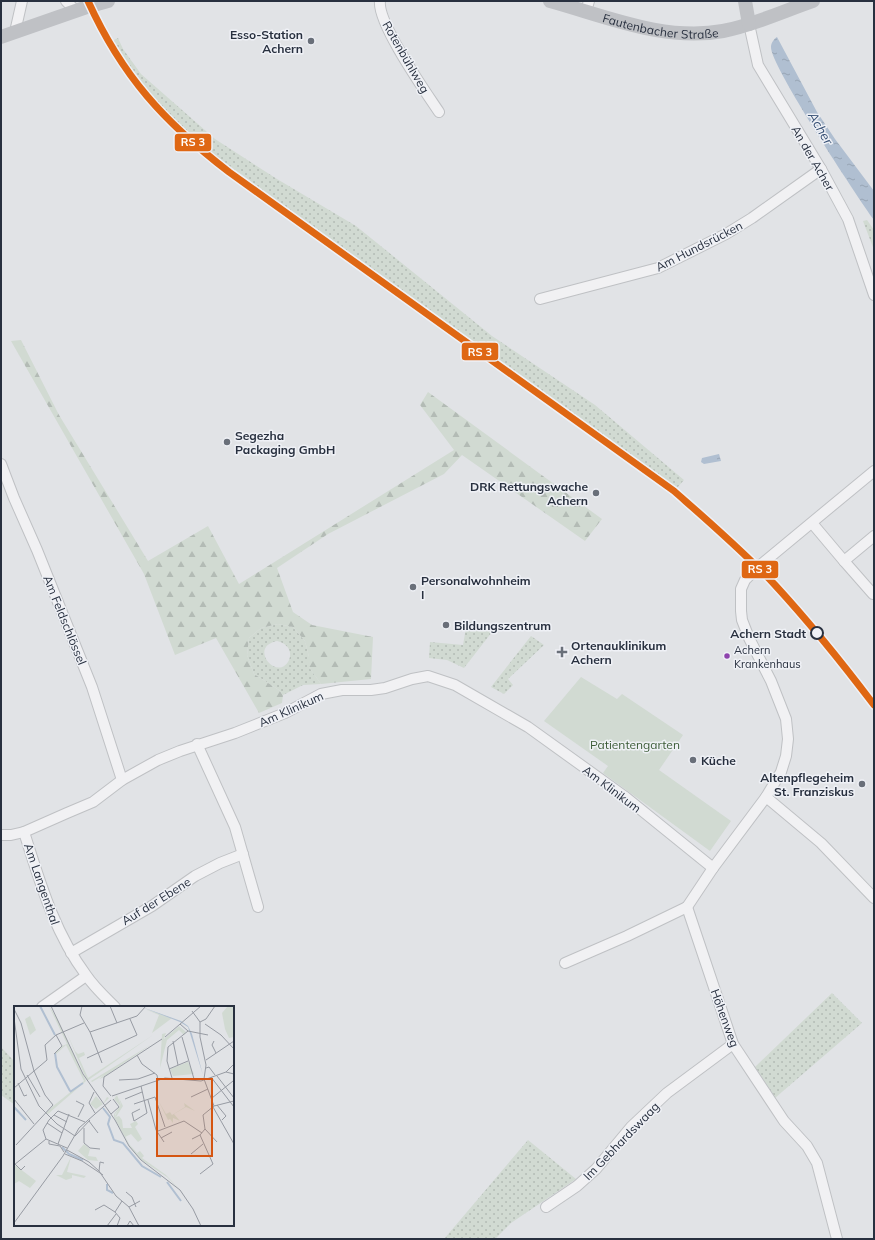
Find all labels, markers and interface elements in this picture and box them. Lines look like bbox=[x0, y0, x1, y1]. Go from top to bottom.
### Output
street label: Fautenbacher Straße bbox=[601, 10, 719, 41]
street label: Rotenbühlweg bbox=[379, 18, 433, 96]
place label: Esso-Station Achern bbox=[230, 27, 303, 56]
marker: Esso-Station Achern bbox=[306, 36, 316, 46]
water label: Acher bbox=[805, 108, 837, 148]
street label: An der Acher bbox=[788, 123, 838, 194]
line badge: RS 3 bbox=[174, 133, 212, 152]
text: RS 3 bbox=[181, 135, 206, 149]
street label: Am Hundsrücken bbox=[653, 218, 745, 274]
line badge: RS 3 bbox=[461, 342, 499, 361]
text: RS 3 bbox=[468, 345, 493, 359]
place label: Segezha Packaging GmbH bbox=[235, 428, 335, 457]
marker: Segezha Packaging GmbH bbox=[222, 437, 232, 447]
place label: DRK Rettungswache Achern bbox=[470, 479, 588, 508]
marker: DRK Rettungswache Achern bbox=[591, 488, 601, 498]
line badge: RS 3 bbox=[741, 560, 779, 579]
text: RS 3 bbox=[748, 562, 773, 576]
street label: Am Feldschlössel bbox=[40, 573, 90, 667]
place label: Personalwohnheim I bbox=[421, 573, 531, 602]
marker: Personalwohnheim I bbox=[408, 582, 418, 592]
place label: Bildungszentrum bbox=[454, 618, 551, 633]
marker: Bildungszentrum bbox=[441, 620, 451, 630]
place label: Achern Stadt bbox=[730, 626, 806, 641]
marker: Achern Stadt bbox=[810, 626, 824, 640]
place label: Ortenauklinikum Achern bbox=[571, 638, 666, 667]
place label: Achern Krankenhaus bbox=[734, 643, 801, 671]
marker: Ortenauklinikum Achern bbox=[556, 646, 568, 658]
marker: Achern Krankenhaus bbox=[722, 651, 732, 661]
street label: Am Klinikum bbox=[256, 688, 326, 730]
park label: Patientengarten bbox=[590, 737, 680, 752]
place label: Küche bbox=[701, 753, 736, 768]
marker: Küche bbox=[688, 755, 698, 765]
street label: Am Klinikum bbox=[580, 762, 644, 816]
place label: Altenpflegeheim St. Franziskus bbox=[760, 770, 854, 799]
marker: Altenpflegeheim St. Franziskus bbox=[857, 779, 867, 789]
street label: Am Langenthal bbox=[21, 841, 63, 927]
street label: Auf der Ebene bbox=[119, 874, 193, 928]
street label: Höhenweg bbox=[708, 987, 742, 1049]
inset map bbox=[14, 1006, 234, 1226]
street label: Im Gebhardswaag bbox=[580, 1099, 662, 1183]

